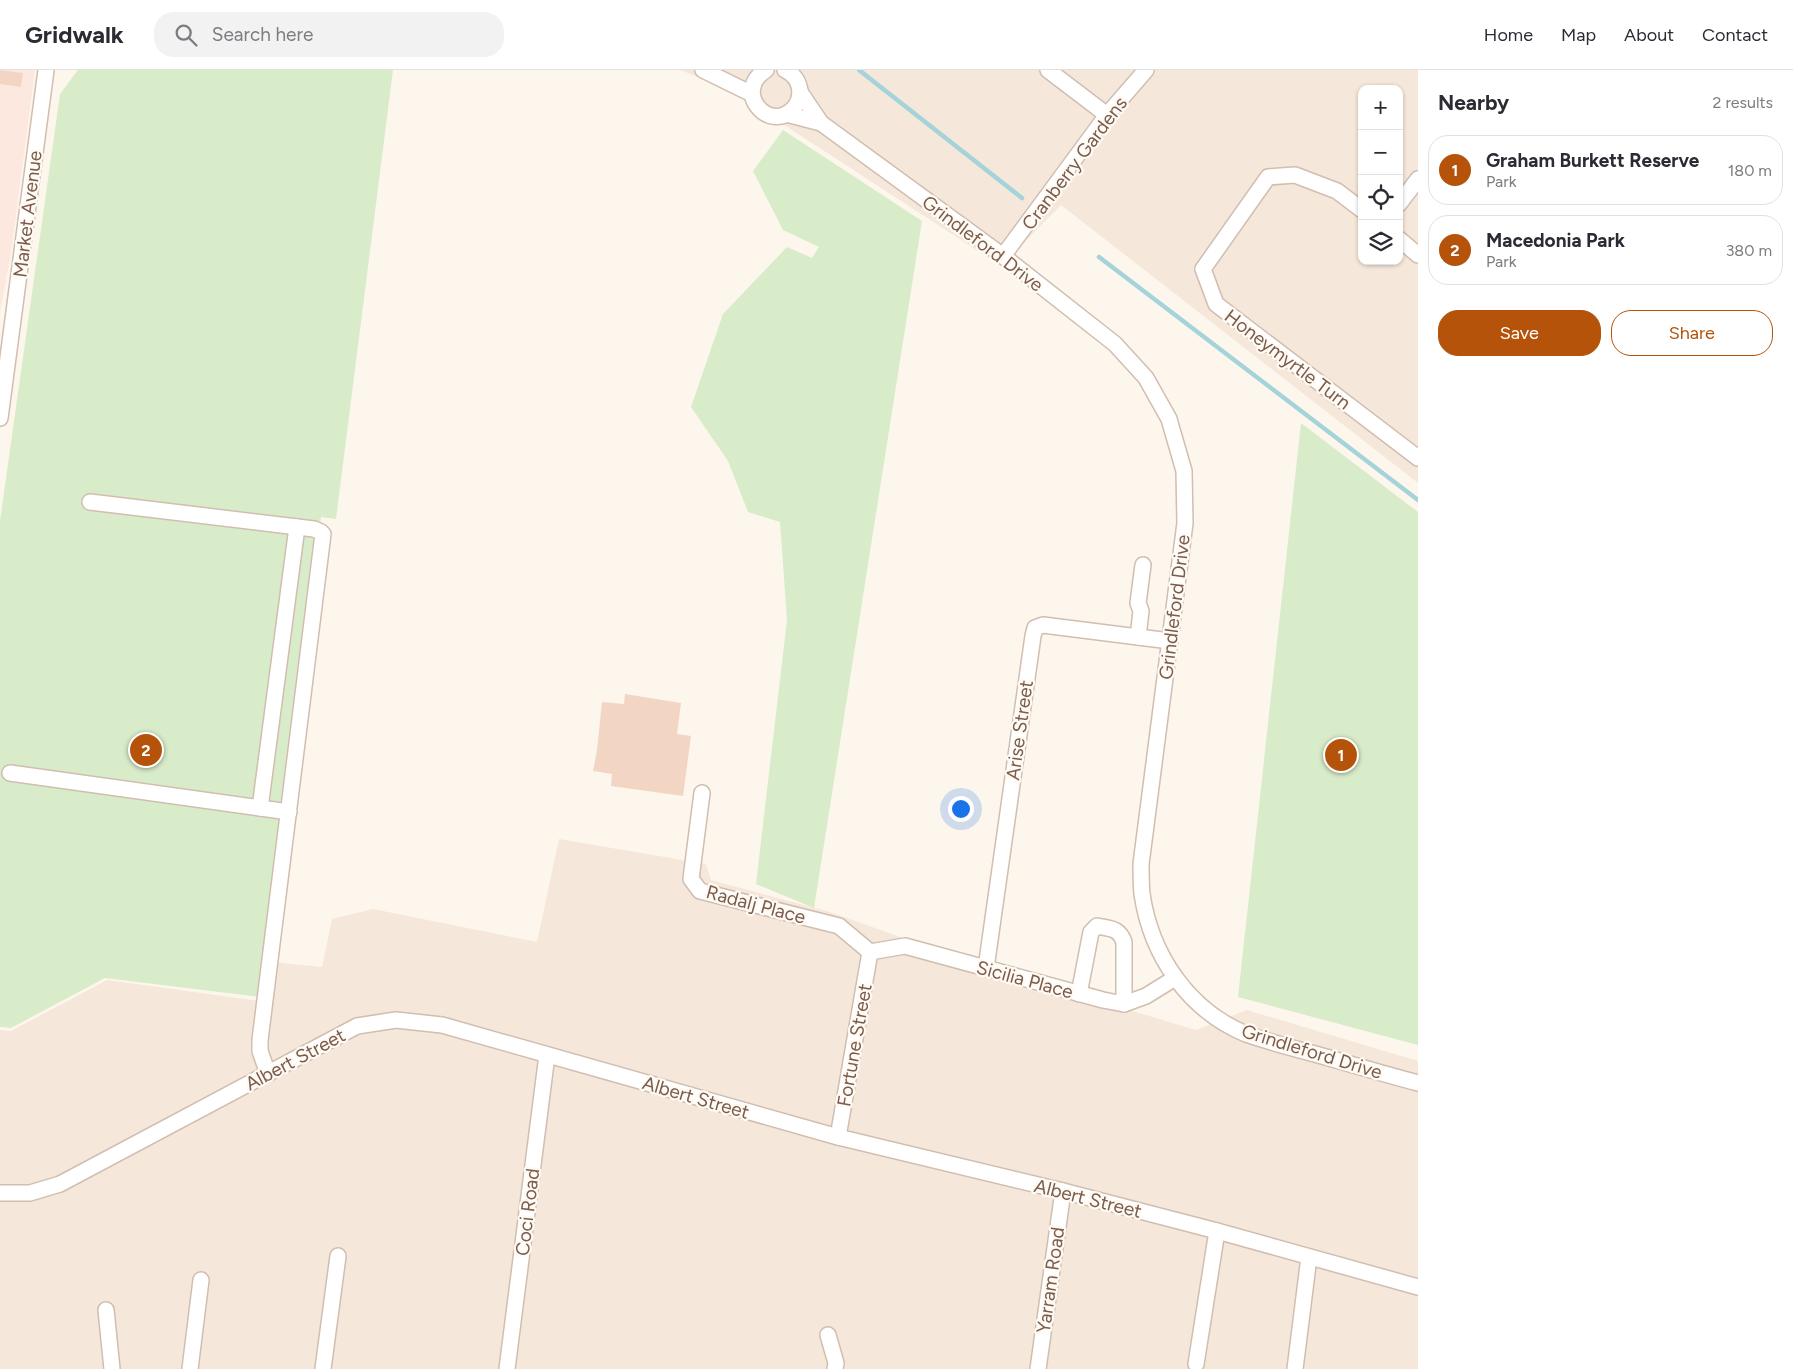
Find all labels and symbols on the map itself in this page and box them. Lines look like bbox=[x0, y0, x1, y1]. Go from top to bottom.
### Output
street label: Cranberry Gardens bbox=[1017, 92, 1132, 234]
street label: Market Avenue bbox=[8, 149, 47, 279]
street label: Grindleford Drive bbox=[918, 190, 1048, 296]
street label: Honeymyrtle Turn bbox=[1220, 304, 1355, 414]
street label: Grindleford Drive bbox=[1154, 533, 1195, 681]
street label: Arise Street bbox=[1001, 679, 1038, 782]
pin: 2 bbox=[130, 731, 162, 769]
pin: 1 bbox=[1325, 736, 1357, 774]
your location bbox=[948, 796, 974, 822]
street label: Radalj Place bbox=[704, 880, 808, 929]
street label: Sicilia Place bbox=[974, 956, 1076, 1003]
street label: Fortune Street bbox=[832, 982, 877, 1108]
street label: Grindleford Drive bbox=[1239, 1019, 1385, 1084]
street label: Albert Street bbox=[241, 1023, 349, 1095]
street label: Albert Street bbox=[640, 1071, 752, 1124]
street label: Coci Road bbox=[511, 1167, 544, 1257]
street label: Albert Street bbox=[1032, 1174, 1144, 1223]
street label: Yarram Road bbox=[1032, 1225, 1069, 1335]

